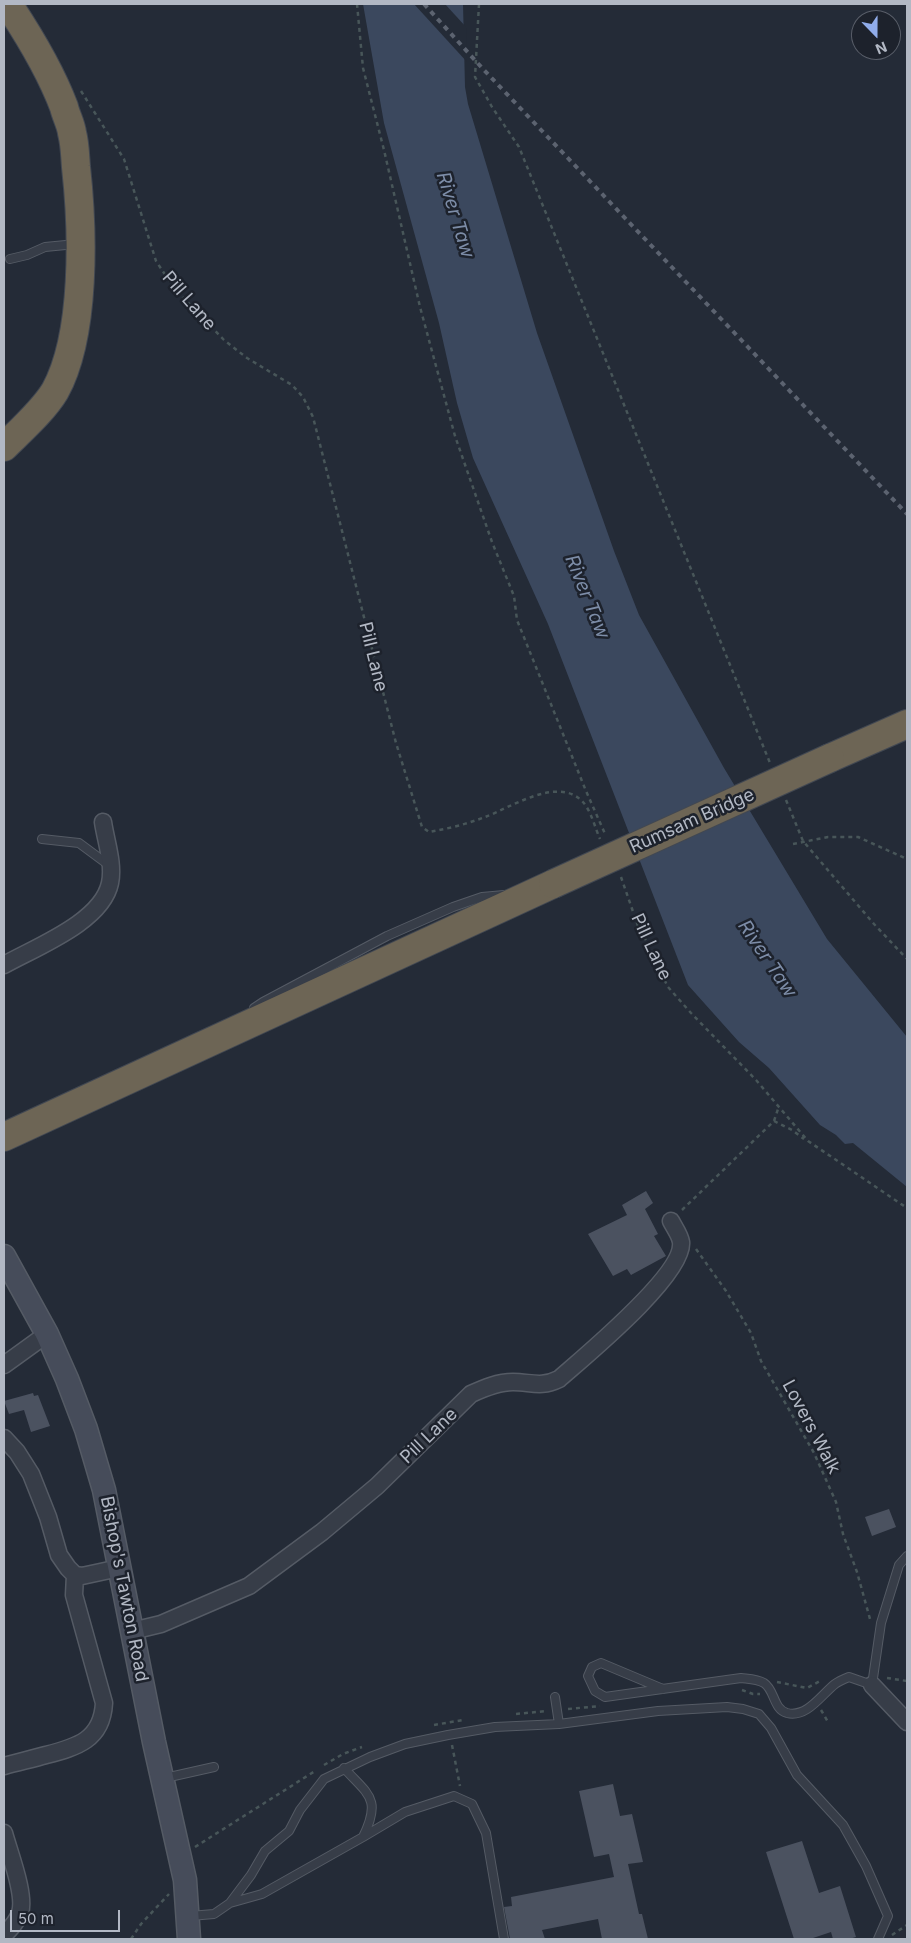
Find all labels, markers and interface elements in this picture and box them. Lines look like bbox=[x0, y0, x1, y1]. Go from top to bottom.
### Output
north arrow bbox=[851, 10, 901, 60]
text: N bbox=[873, 39, 890, 58]
water label: River Taw bbox=[431, 169, 479, 261]
street label: Pill Lane bbox=[158, 267, 220, 335]
water label: River Taw bbox=[560, 552, 614, 642]
street label: Pill Lane bbox=[354, 620, 392, 694]
street label: Rumsam Bridge bbox=[626, 784, 758, 858]
street label: Pill Lane bbox=[626, 910, 676, 984]
water label: River Taw bbox=[733, 916, 801, 1002]
street label: Lovers Walk bbox=[777, 1376, 845, 1478]
street label: Pill Lane bbox=[396, 1404, 462, 1468]
street label: Bishop's Tawton Road bbox=[95, 1494, 153, 1684]
scale bar bbox=[12, 1900, 122, 1932]
text: 50 m bbox=[18, 1909, 54, 1928]

